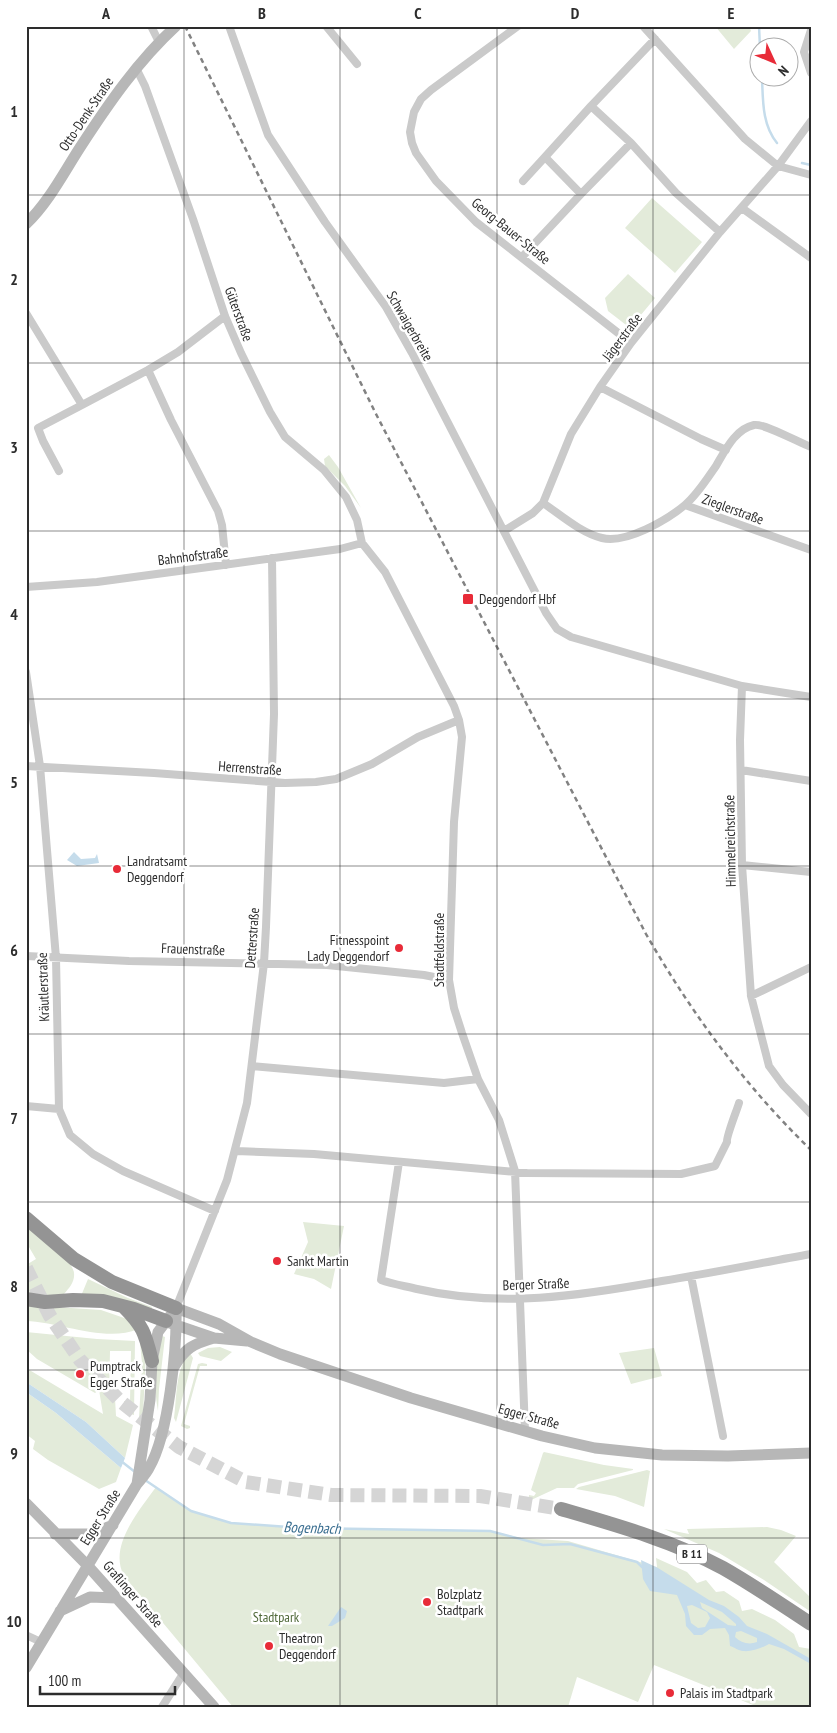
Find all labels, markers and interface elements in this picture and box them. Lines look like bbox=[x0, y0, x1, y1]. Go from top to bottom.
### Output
text: A bbox=[101, 3, 111, 23]
text: B bbox=[258, 3, 266, 23]
text: C bbox=[414, 3, 422, 23]
text: D bbox=[571, 3, 580, 23]
text: E bbox=[728, 3, 735, 23]
north arrow bbox=[750, 38, 800, 88]
text: N bbox=[774, 62, 792, 80]
street label: Otto-Denk-Straße bbox=[55, 73, 118, 155]
text: 1 bbox=[10, 101, 18, 121]
street label: Georg-Bauer-Straße bbox=[468, 194, 554, 268]
text: 2 bbox=[10, 269, 18, 289]
street label: Güterstraße bbox=[221, 284, 257, 344]
street label: Schwaigerbreite bbox=[383, 288, 437, 364]
street label: Jägerstraße bbox=[598, 309, 646, 365]
text: 3 bbox=[10, 437, 18, 457]
street label: Zieglerstraße bbox=[700, 490, 767, 529]
street label: Bahnhofstraße bbox=[157, 543, 229, 569]
place label: Deggendorf Hbf bbox=[479, 590, 556, 608]
marker: Deggendorf Hbf bbox=[461, 592, 475, 606]
text: 4 bbox=[10, 604, 18, 624]
street label: Herrenstraße bbox=[218, 757, 283, 779]
text: 5 bbox=[10, 772, 18, 792]
street label: Himmelreichstraße bbox=[720, 795, 740, 887]
place label: Landratsamt Deggendorf bbox=[127, 852, 187, 886]
marker: Landratsamt Deggendorf bbox=[111, 863, 123, 875]
street label: Detterstraße bbox=[241, 907, 263, 969]
street label: Stadtfeldstraße bbox=[430, 912, 448, 987]
place label: Fitnesspoint Lady Deggendorf bbox=[307, 931, 389, 965]
street label: Frauenstraße bbox=[161, 939, 225, 959]
text: 6 bbox=[10, 940, 18, 960]
marker: Fitnesspoint Lady Deggendorf bbox=[393, 942, 405, 954]
street label: Kräutlerstraße bbox=[33, 952, 53, 1022]
text: 7 bbox=[10, 1108, 18, 1128]
place label: Sankt Martin bbox=[287, 1252, 349, 1270]
marker: Sankt Martin bbox=[271, 1255, 283, 1267]
street label: Berger Straße bbox=[502, 1274, 570, 1294]
text: 8 bbox=[10, 1276, 18, 1296]
place label: Pumptrack Egger Straße bbox=[90, 1357, 153, 1391]
marker: Pumptrack Egger Straße bbox=[74, 1368, 86, 1380]
street label: Egger Straße bbox=[496, 1399, 562, 1433]
text: 9 bbox=[10, 1443, 18, 1463]
street label: Egger Straße bbox=[76, 1486, 124, 1548]
water label: Bogenbach bbox=[283, 1517, 342, 1538]
road number: B 11 bbox=[677, 1545, 707, 1564]
street label: Graflinger Straße bbox=[99, 1557, 167, 1631]
place label: Bolzplatz Stadtpark bbox=[437, 1585, 484, 1619]
marker: Bolzplatz Stadtpark bbox=[421, 1596, 433, 1608]
park label: Stadtpark bbox=[253, 1608, 300, 1626]
text: 10 bbox=[6, 1611, 22, 1631]
place label: Theatron Deggendorf bbox=[279, 1629, 336, 1663]
marker: Theatron Deggendorf bbox=[263, 1640, 275, 1652]
scale bar bbox=[40, 1663, 175, 1695]
text: 100 m bbox=[48, 1671, 81, 1690]
place label: Palais im Stadtpark bbox=[680, 1684, 773, 1702]
marker: Palais im Stadtpark bbox=[664, 1687, 676, 1699]

